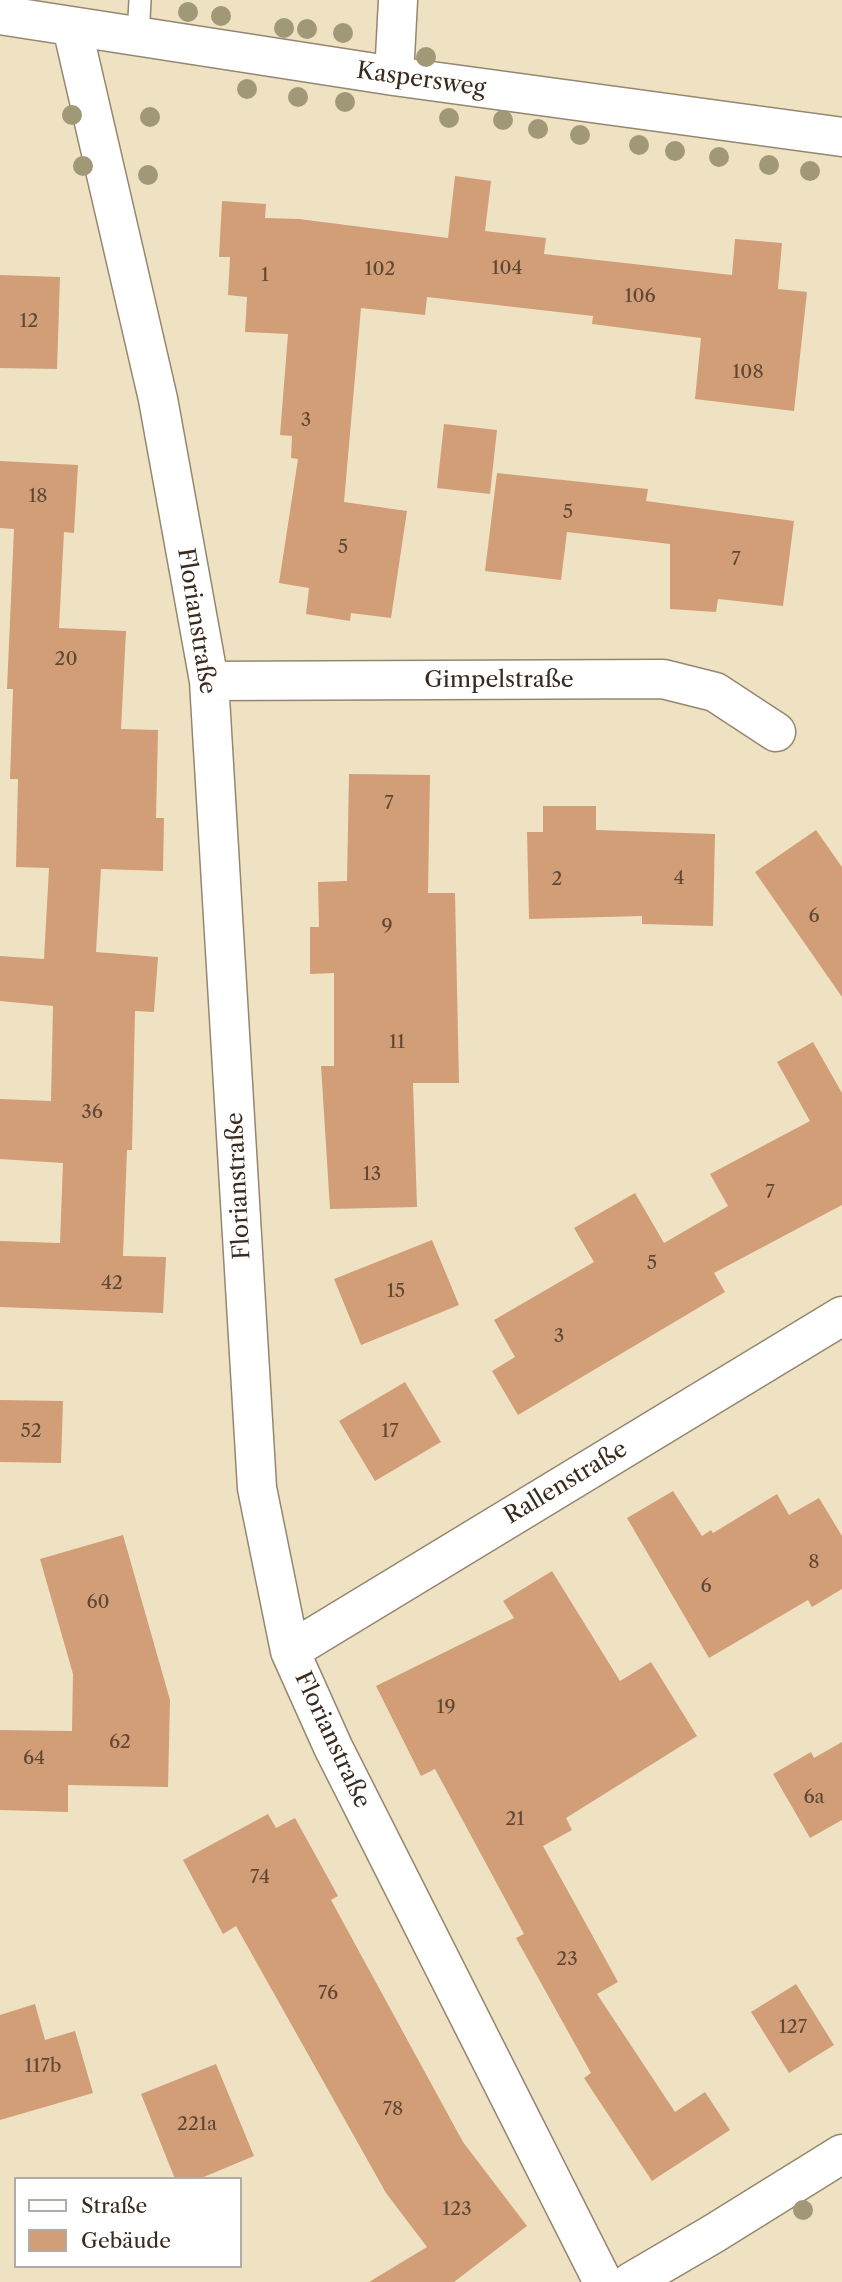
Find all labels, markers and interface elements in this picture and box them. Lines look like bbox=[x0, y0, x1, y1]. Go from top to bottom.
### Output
street label: Kaspersweg bbox=[355, 57, 487, 103]
house number: 104 bbox=[491, 258, 523, 280]
house number: 102 bbox=[365, 259, 395, 281]
house number: 1 bbox=[261, 265, 269, 287]
house number: 106 bbox=[624, 286, 656, 308]
house number: 12 bbox=[20, 311, 38, 333]
house number: 108 bbox=[732, 362, 764, 384]
house number: 3 bbox=[301, 410, 311, 432]
house number: 18 bbox=[28, 486, 48, 508]
house number: 5 bbox=[563, 502, 573, 524]
house number: 5 bbox=[338, 537, 348, 559]
street label: Florianstraße bbox=[171, 546, 221, 696]
house number: 7 bbox=[731, 549, 741, 571]
house number: 20 bbox=[55, 649, 77, 671]
street label: Gimpelstraße bbox=[424, 666, 574, 694]
house number: 7 bbox=[384, 793, 394, 815]
house number: 4 bbox=[674, 868, 684, 890]
house number: 2 bbox=[552, 869, 562, 891]
house number: 6 bbox=[808, 906, 820, 928]
house number: 9 bbox=[381, 916, 393, 938]
house number: 11 bbox=[389, 1032, 405, 1054]
house number: 36 bbox=[81, 1102, 103, 1124]
street label: Florianstraße bbox=[221, 1112, 257, 1260]
house number: 13 bbox=[363, 1164, 381, 1186]
house number: 7 bbox=[765, 1182, 775, 1204]
house number: 5 bbox=[647, 1253, 657, 1275]
house number: 42 bbox=[101, 1273, 123, 1295]
house number: 15 bbox=[387, 1281, 405, 1303]
house number: 3 bbox=[554, 1326, 564, 1348]
house number: 52 bbox=[20, 1421, 42, 1443]
house number: 17 bbox=[381, 1421, 399, 1443]
street label: Rallenstraße bbox=[500, 1436, 632, 1530]
house number: 8 bbox=[808, 1552, 820, 1574]
house number: 6 bbox=[700, 1576, 712, 1598]
house number: 60 bbox=[86, 1592, 110, 1614]
street label: Florianstraße bbox=[288, 1667, 376, 1813]
house number: 19 bbox=[436, 1697, 456, 1719]
house number: 62 bbox=[109, 1732, 131, 1754]
house number: 64 bbox=[23, 1748, 45, 1770]
house number: 6a bbox=[803, 1787, 825, 1809]
house number: 21 bbox=[506, 1809, 524, 1831]
house number: 74 bbox=[250, 1867, 270, 1889]
house number: 23 bbox=[556, 1949, 578, 1971]
house number: 76 bbox=[318, 1983, 338, 2005]
house number: 127 bbox=[779, 2017, 807, 2039]
house number: 117b bbox=[25, 2056, 61, 2078]
house number: 78 bbox=[383, 2099, 403, 2121]
house number: 221a bbox=[177, 2114, 217, 2136]
legend bbox=[14, 2177, 242, 2268]
text: Straße bbox=[81, 2193, 147, 2218]
house number: 123 bbox=[442, 2199, 472, 2221]
text: Gebäude bbox=[81, 2228, 171, 2253]

